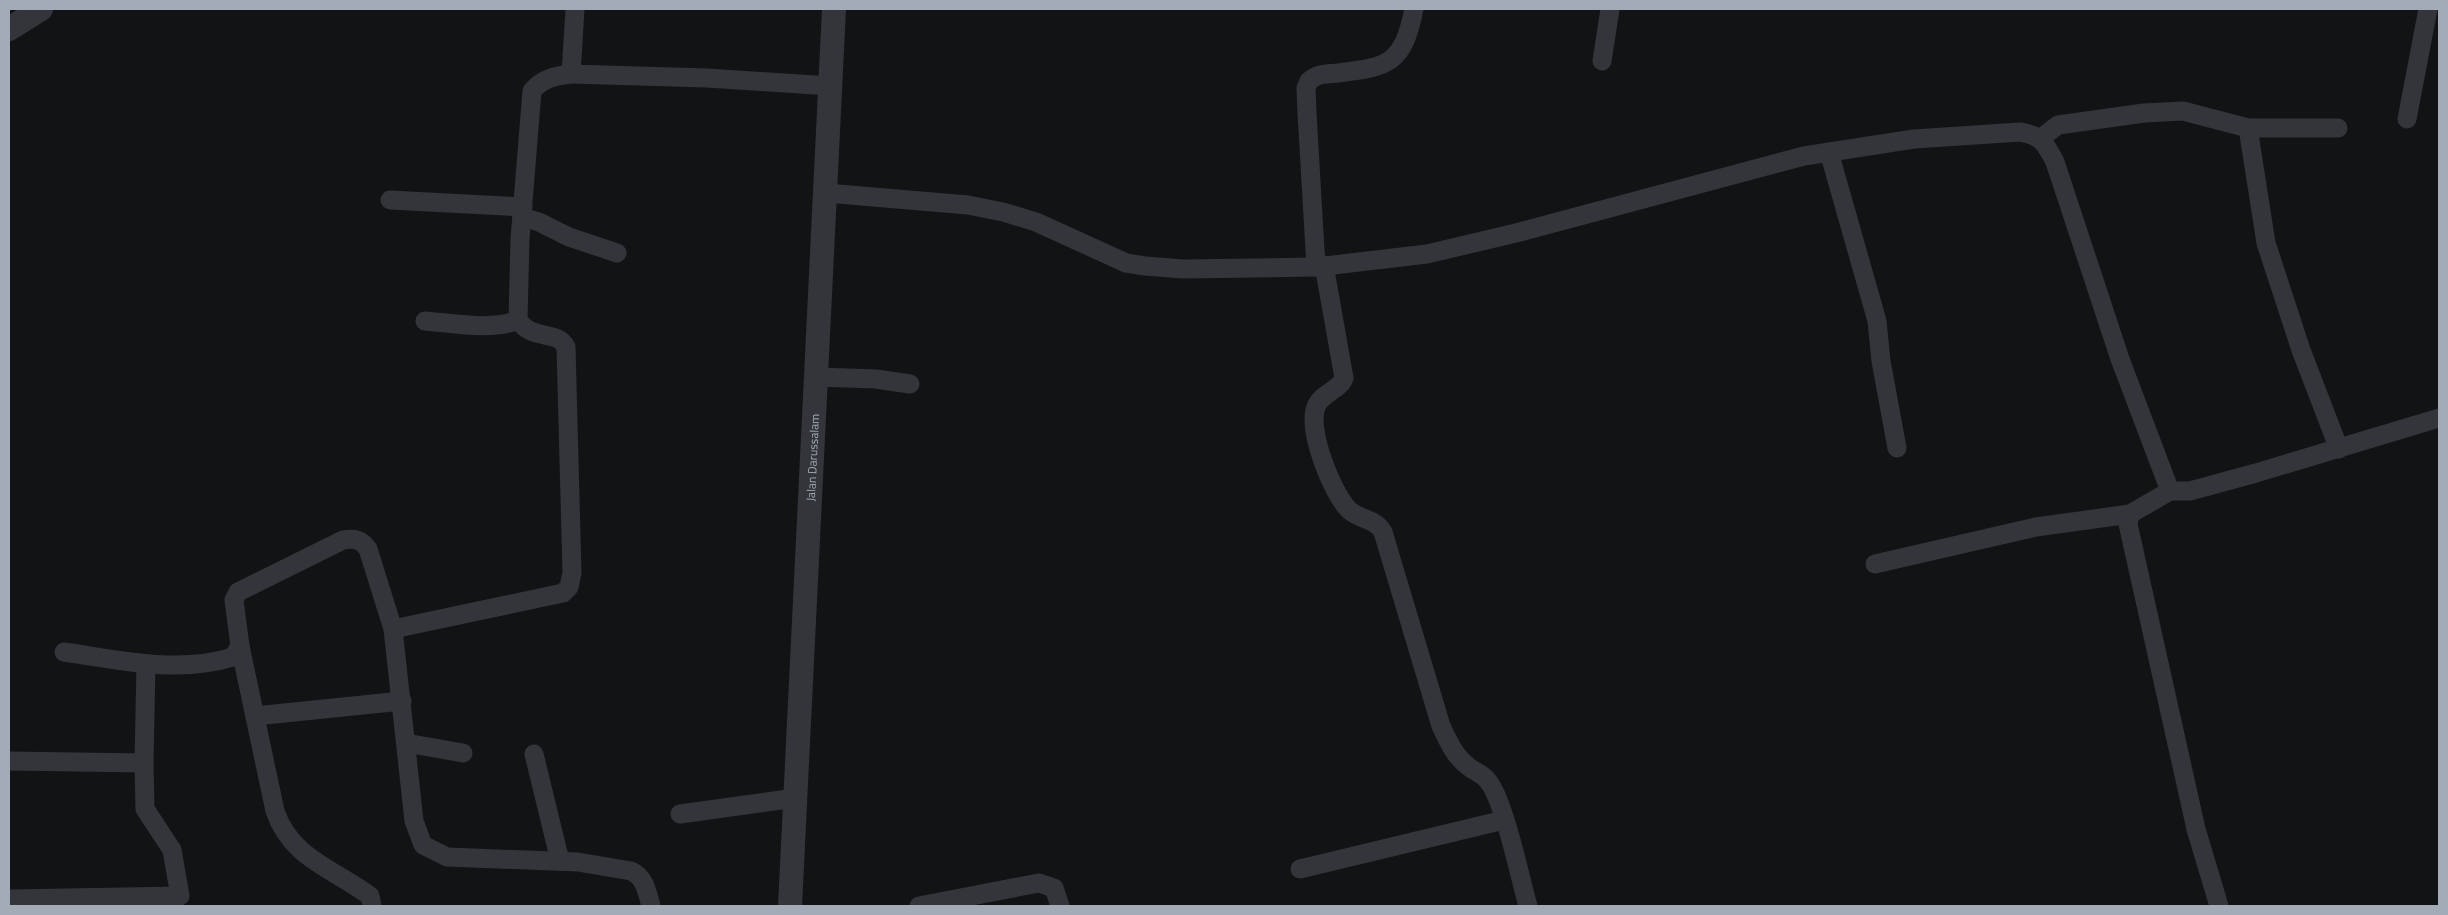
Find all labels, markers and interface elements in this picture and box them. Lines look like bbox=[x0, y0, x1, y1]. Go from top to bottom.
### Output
street label: Jalan Darussalam bbox=[800, 413, 824, 502]

